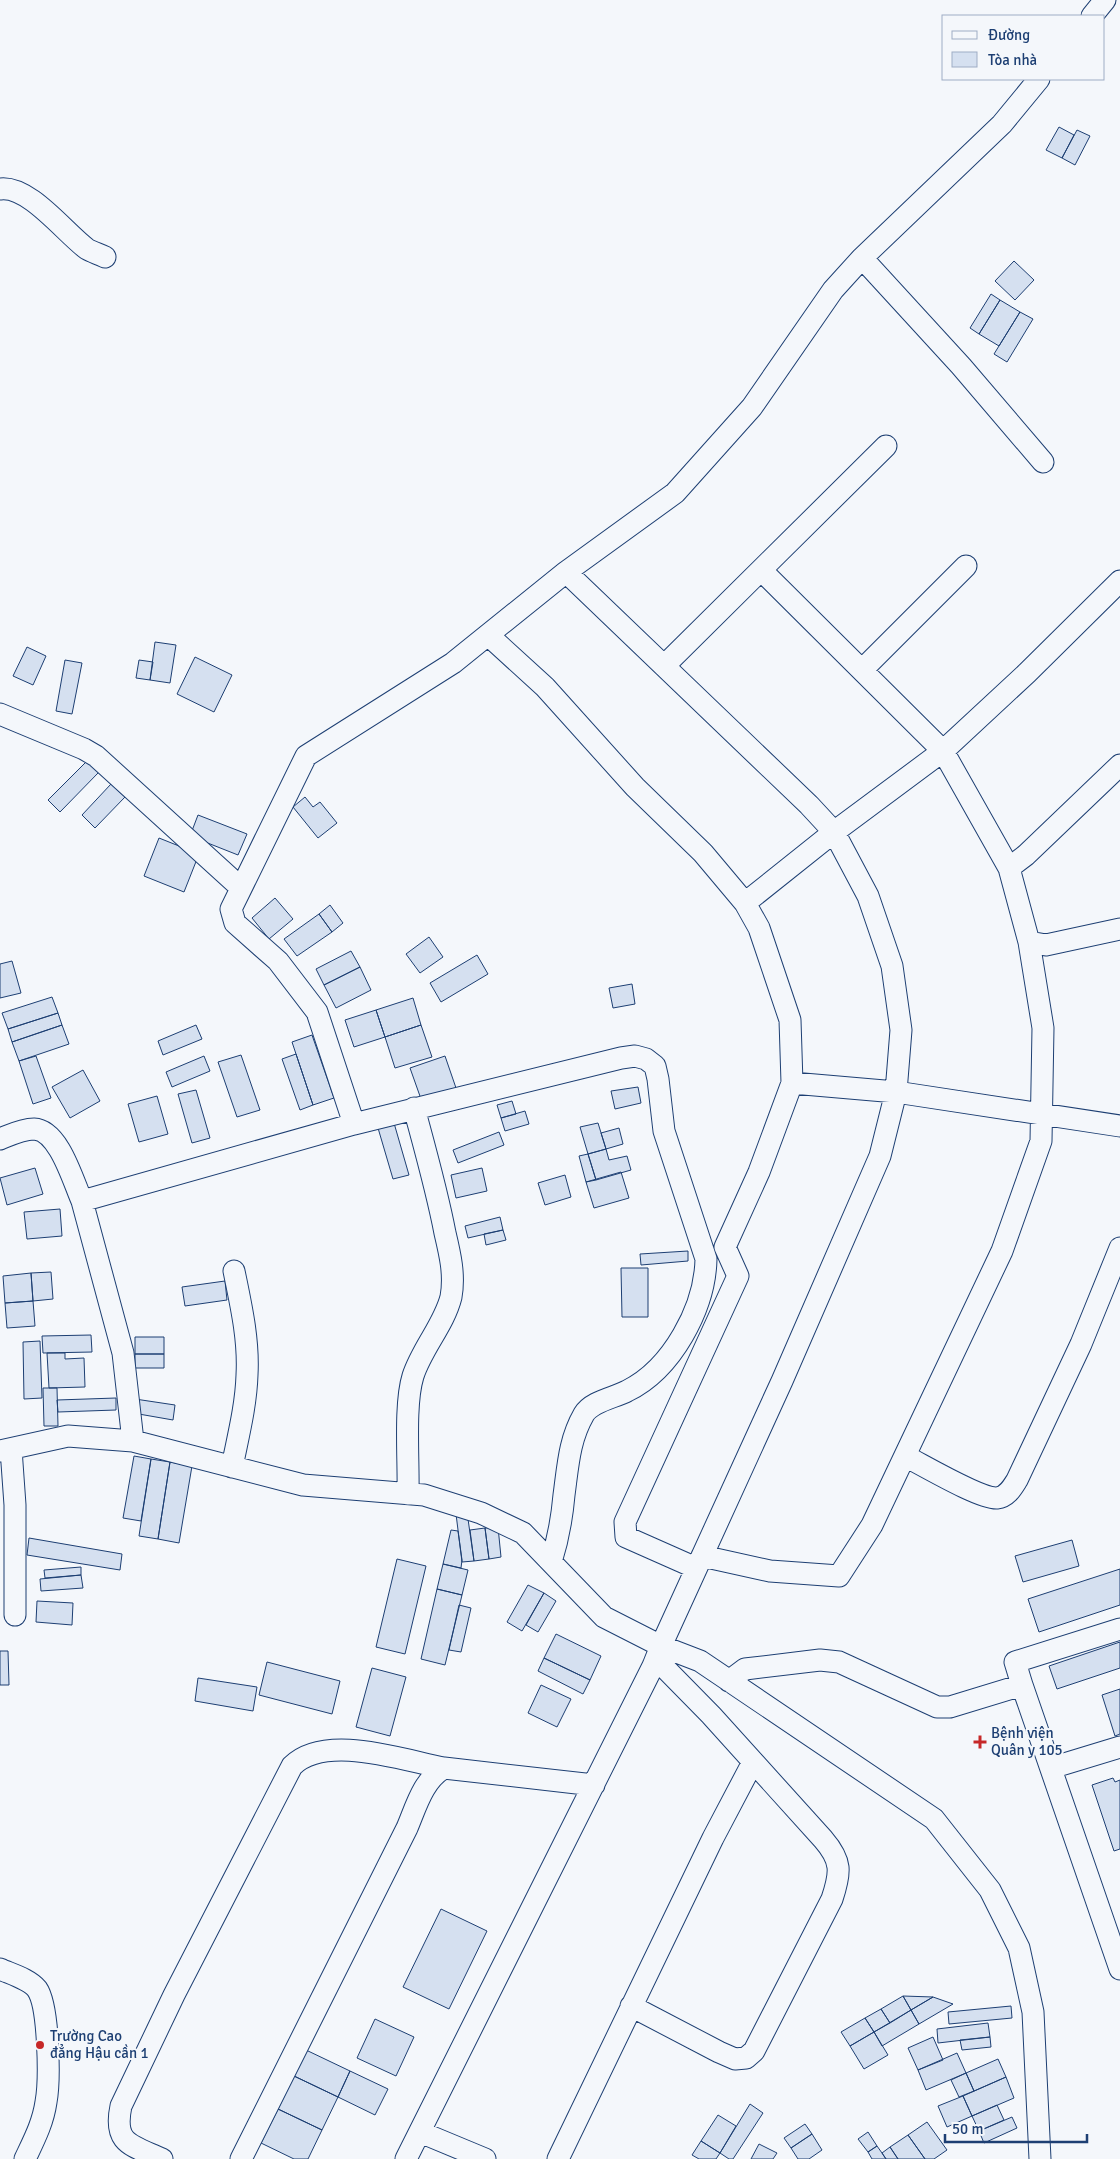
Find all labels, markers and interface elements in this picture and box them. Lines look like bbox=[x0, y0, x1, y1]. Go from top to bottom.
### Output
legend bbox=[942, 15, 1105, 80]
text: Đường bbox=[988, 26, 1030, 44]
text: Tòa nhà bbox=[988, 51, 1037, 69]
place label: Bệnh viện Quân y 105 bbox=[991, 1724, 1063, 1759]
marker: Bệnh viện Quân y 105 bbox=[973, 1735, 987, 1749]
place label: Trường Cao đẳng Hậu cần 1 bbox=[50, 2027, 149, 2062]
marker: Trường Cao đẳng Hậu cần 1 bbox=[34, 2039, 46, 2051]
scale bar bbox=[945, 2112, 1088, 2144]
text: 50 m bbox=[952, 2120, 983, 2138]

